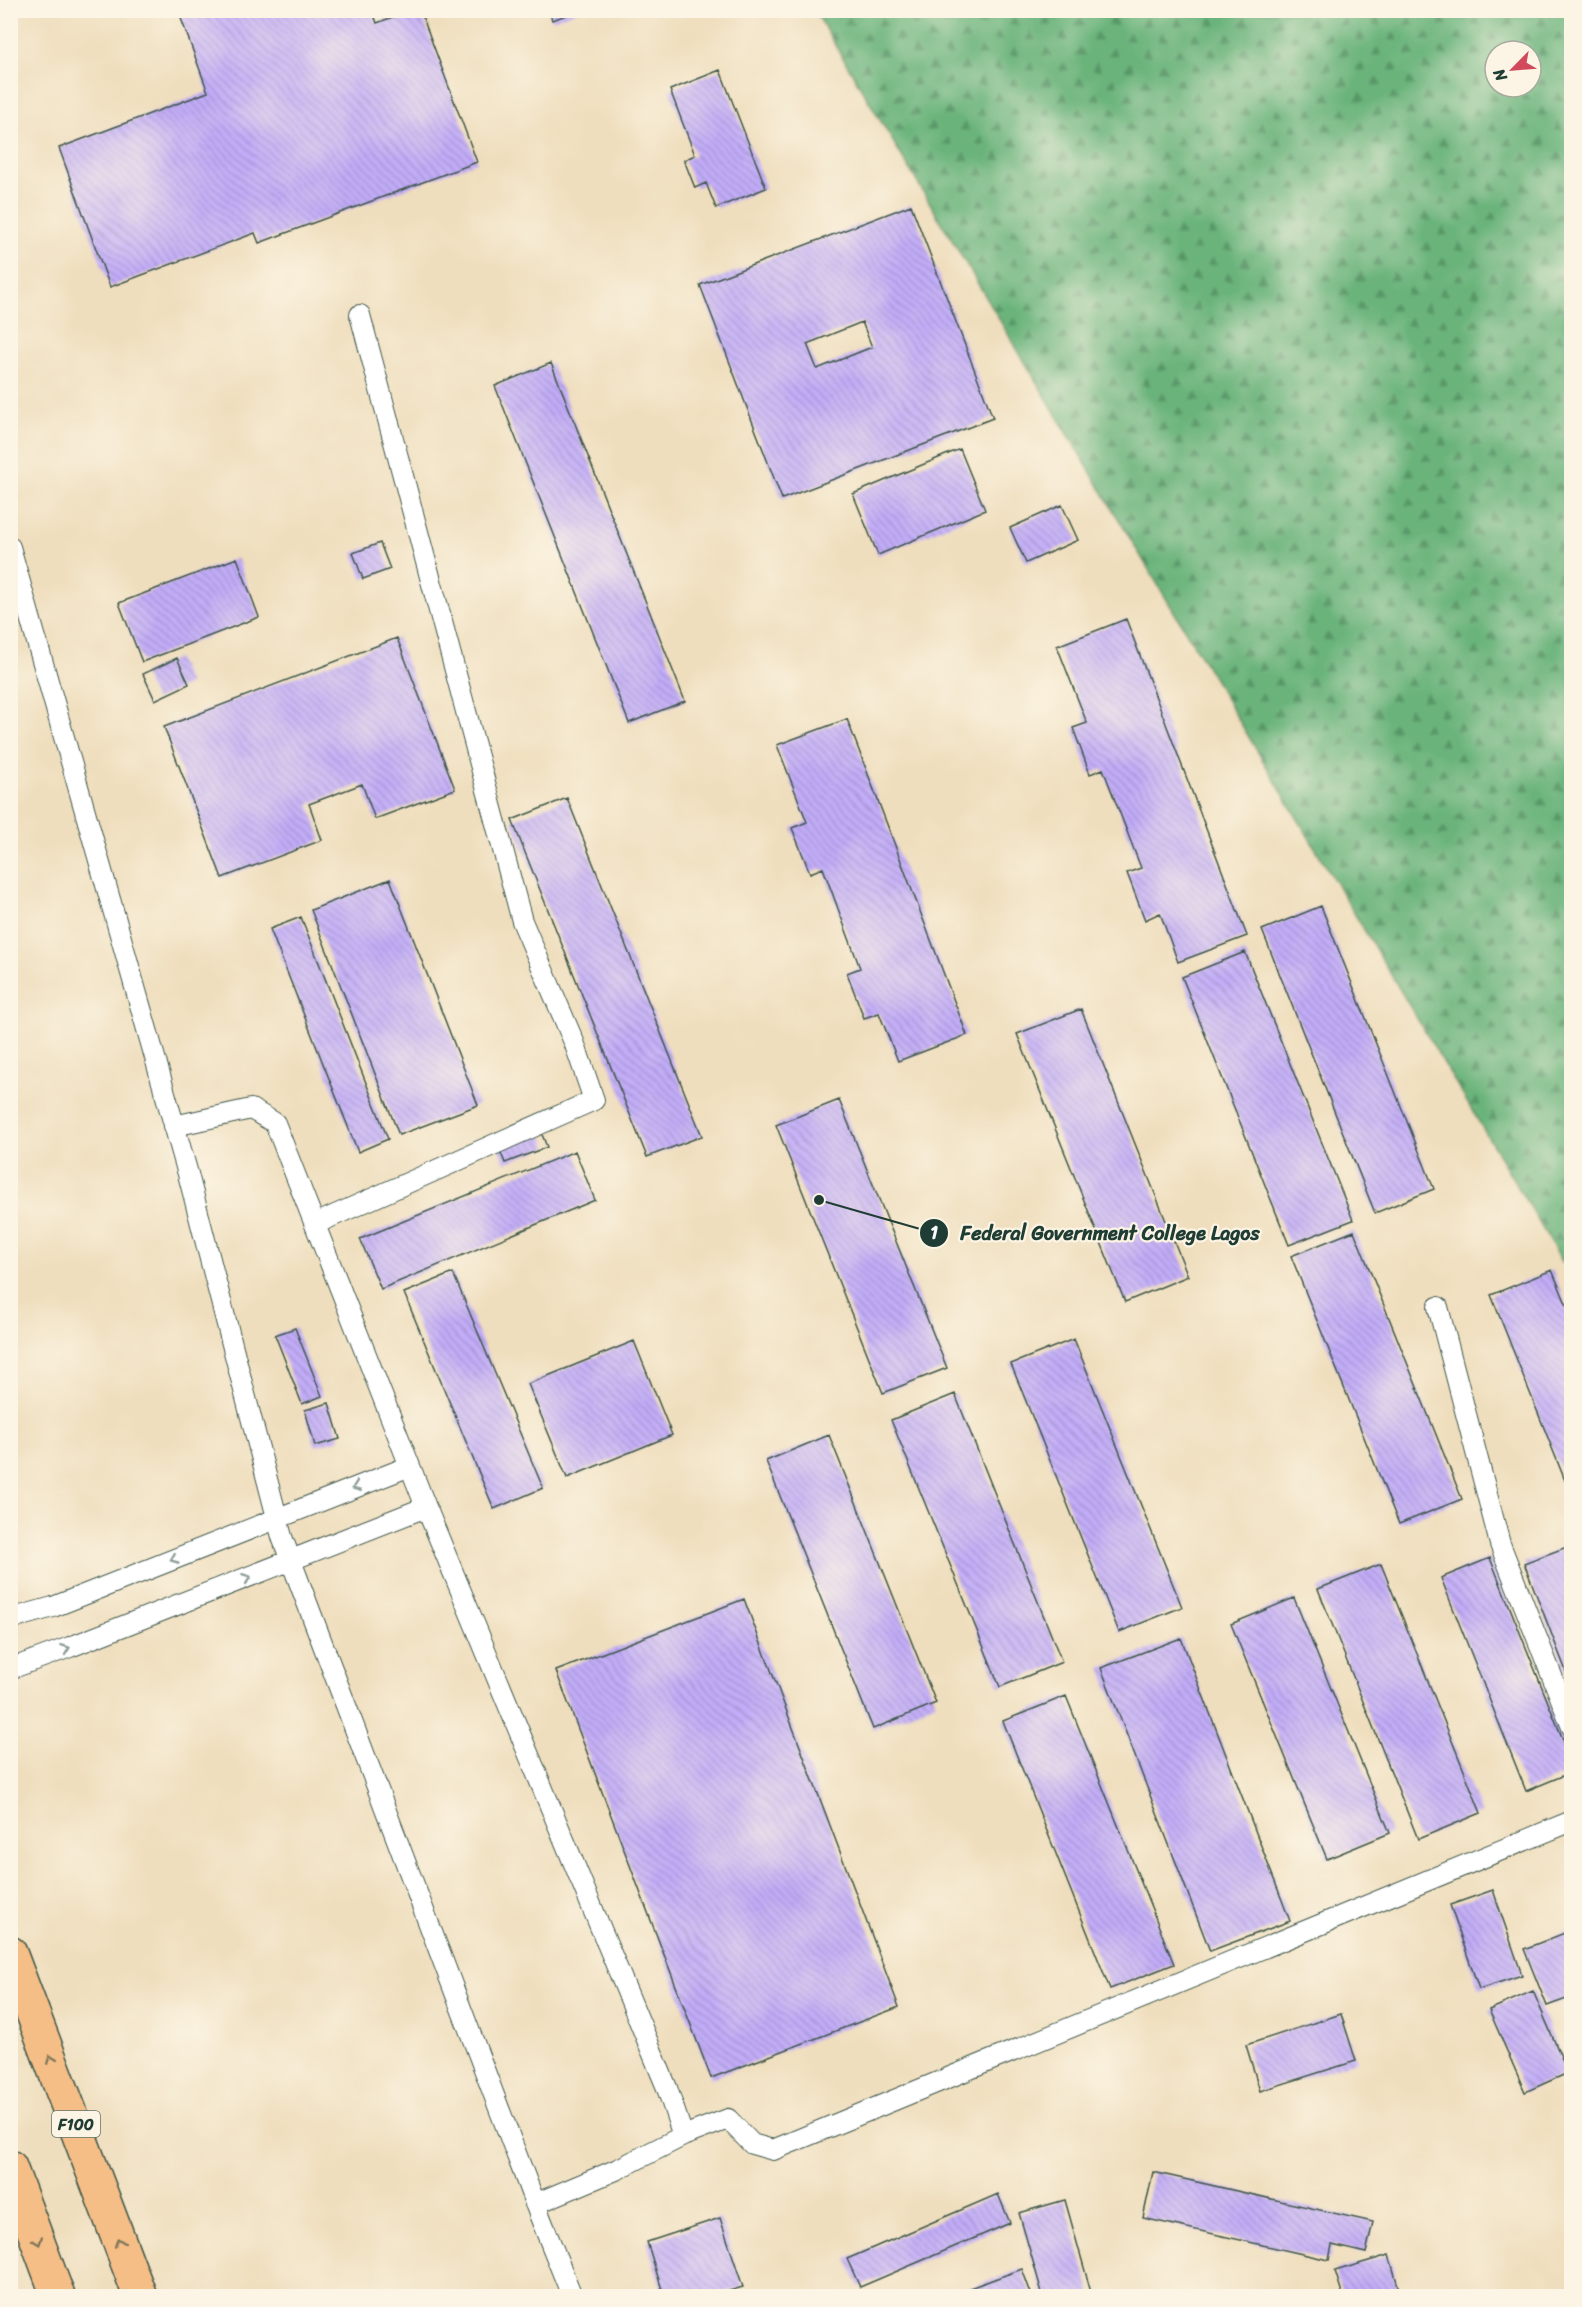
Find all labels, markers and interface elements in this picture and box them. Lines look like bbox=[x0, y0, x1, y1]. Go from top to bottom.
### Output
north arrow bbox=[1483, 39, 1543, 99]
text: N bbox=[1484, 63, 1516, 87]
callout: Federal Government College Lagos bbox=[919, 1214, 1272, 1252]
text: Federal Government College Lagos bbox=[959, 1216, 1261, 1251]
text: 1 bbox=[930, 1217, 938, 1249]
one-way arrow bbox=[351, 1480, 361, 1493]
one-way arrow bbox=[169, 1552, 180, 1564]
one-way arrow bbox=[241, 1572, 252, 1585]
one-way arrow bbox=[60, 1643, 70, 1656]
one-way arrow bbox=[46, 2054, 58, 2065]
road number: F100 bbox=[52, 2111, 100, 2137]
one-way arrow bbox=[31, 2235, 44, 2246]
one-way arrow bbox=[114, 2237, 127, 2248]

